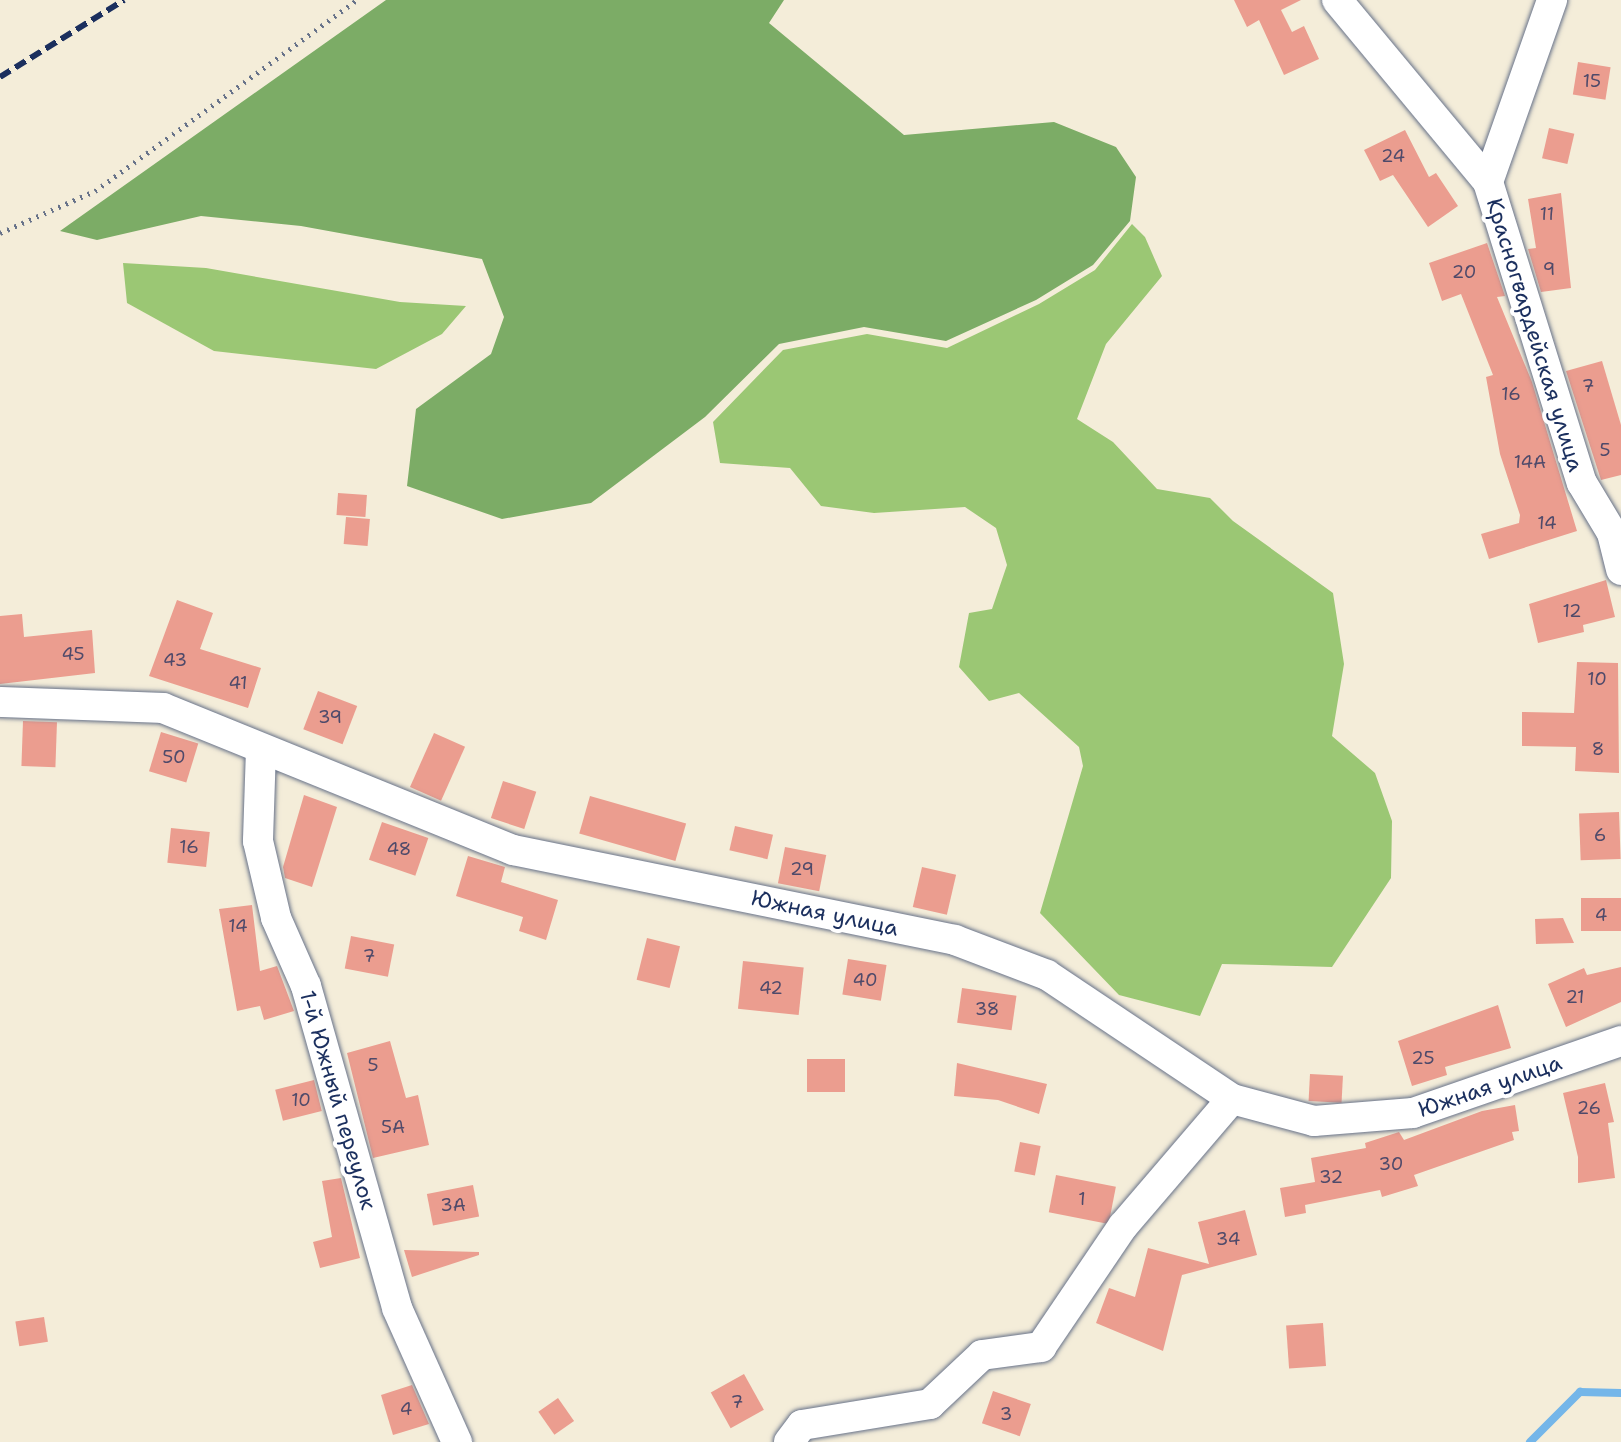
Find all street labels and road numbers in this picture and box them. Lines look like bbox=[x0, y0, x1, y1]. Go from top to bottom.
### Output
street label: Красногвардейская улица bbox=[1481, 195, 1589, 475]
street label: Южная улица bbox=[749, 885, 901, 941]
street label: 1-й Южный переулок bbox=[294, 987, 382, 1213]
street label: Южная улица bbox=[1415, 1049, 1565, 1123]

